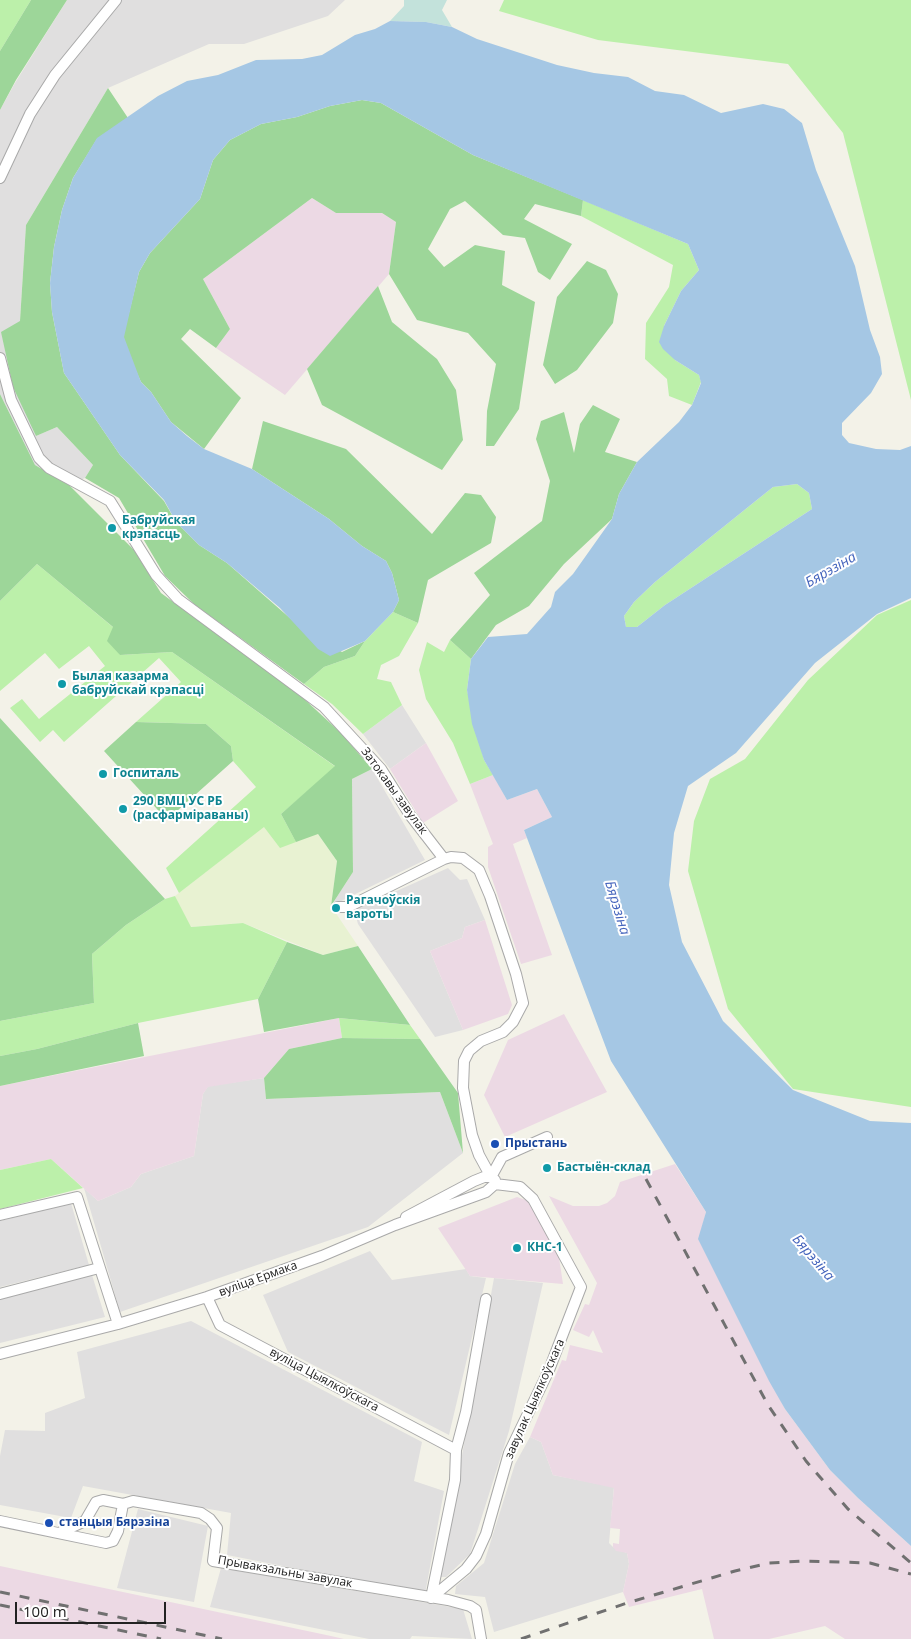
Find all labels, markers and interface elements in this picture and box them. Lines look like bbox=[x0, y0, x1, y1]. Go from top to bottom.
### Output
place label: Бабруйская крэпасць bbox=[122, 514, 195, 542]
marker: Бабруйская крэпасць bbox=[106, 522, 118, 534]
water label: Бярэзіна bbox=[803, 549, 859, 591]
place label: Былая казарма бабруйскай крэпасці bbox=[72, 670, 204, 698]
marker: Былая казарма бабруйскай крэпасці bbox=[56, 678, 68, 690]
street label: Затокавы завулак bbox=[358, 745, 430, 837]
place label: Госпиталь bbox=[113, 767, 179, 781]
marker: Госпиталь bbox=[97, 768, 109, 780]
place label: 290 ВМЦ УС РБ (расфарміраваны) bbox=[133, 795, 248, 823]
marker: 290 ВМЦ УС РБ (расфарміраваны) bbox=[117, 803, 129, 815]
water label: Бярэзіна bbox=[601, 879, 633, 937]
place label: Рагачоўскія вароты bbox=[346, 894, 420, 922]
marker: Рагачоўскія вароты bbox=[330, 902, 342, 914]
place label: Прыстань bbox=[505, 1137, 567, 1151]
marker: Прыстань bbox=[489, 1138, 501, 1150]
place label: Бастыён-склад bbox=[557, 1161, 650, 1175]
marker: Бастыён-склад bbox=[541, 1162, 553, 1174]
water label: Бярэзіна bbox=[788, 1231, 838, 1285]
place label: КНС-1 bbox=[527, 1241, 563, 1255]
marker: КНС-1 bbox=[511, 1242, 523, 1254]
street label: вуліца Ермака bbox=[217, 1258, 299, 1300]
street label: завулак Цыялкоўскага bbox=[502, 1337, 568, 1461]
street label: вуліца Цыялкоўскага bbox=[267, 1345, 381, 1415]
place label: станцыя Бярэзіна bbox=[59, 1516, 170, 1530]
marker: станцыя Бярэзіна bbox=[43, 1517, 55, 1529]
street label: Прывакзальны завулак bbox=[217, 1553, 353, 1591]
scale bar bbox=[18, 1592, 169, 1624]
text: 100 m bbox=[23, 1601, 67, 1621]

